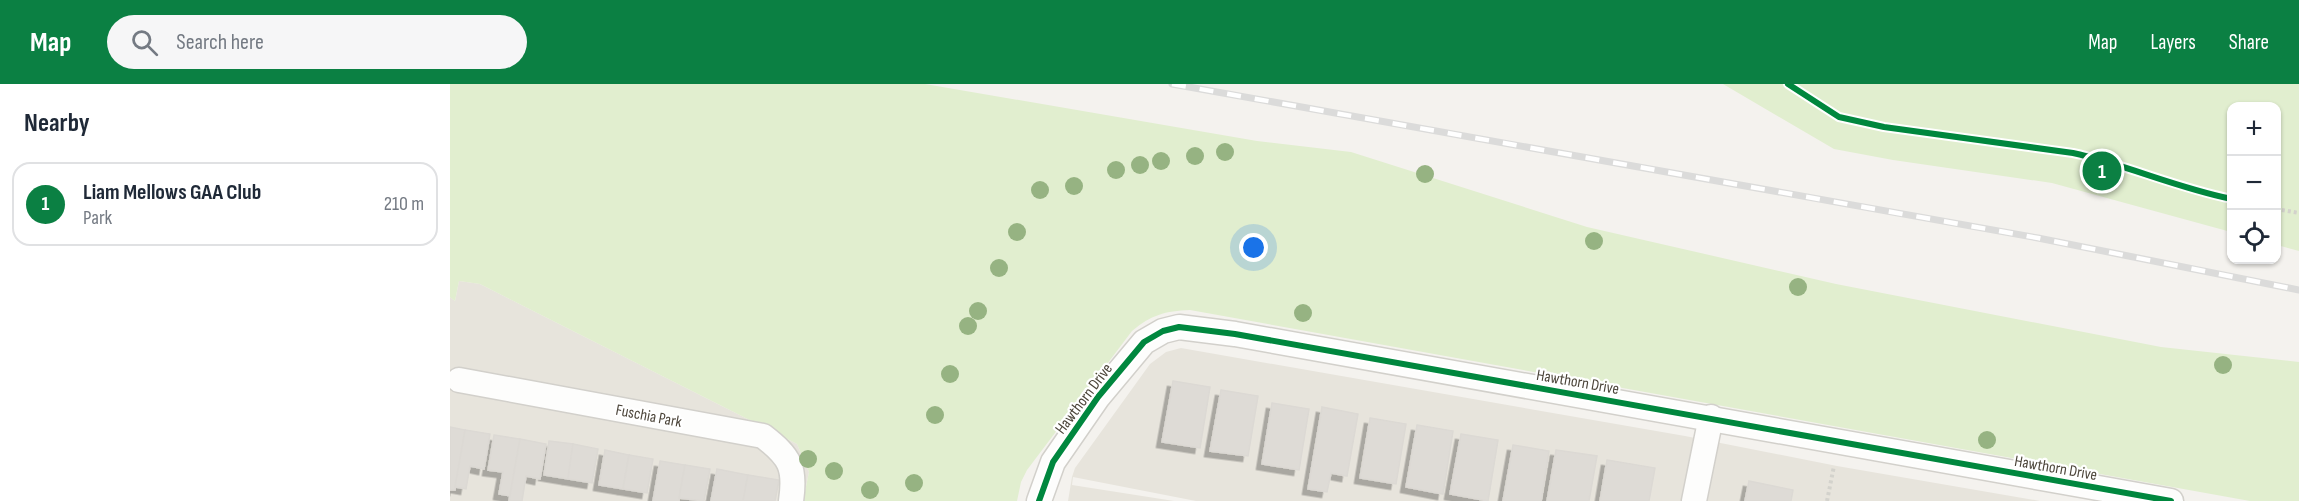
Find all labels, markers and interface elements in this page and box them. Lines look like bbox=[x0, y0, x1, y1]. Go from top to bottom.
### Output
search box bbox=[107, 15, 527, 69]
text: Map bbox=[30, 26, 71, 59]
icon: search bbox=[128, 26, 161, 59]
text: Search here bbox=[176, 29, 264, 56]
text: Map bbox=[2088, 30, 2117, 55]
text: Layers bbox=[2150, 30, 2196, 55]
text: Share bbox=[2229, 30, 2269, 55]
map controls bbox=[2227, 102, 2281, 264]
button: + bbox=[2227, 102, 2281, 156]
text: Nearby bbox=[24, 108, 90, 139]
pin: 1 bbox=[2082, 148, 2122, 194]
button: − bbox=[2227, 156, 2281, 210]
text: Liam Mellows GAA Club bbox=[83, 179, 261, 206]
text: 1 bbox=[42, 192, 49, 216]
text: 210 m bbox=[384, 192, 424, 216]
text: Park bbox=[83, 206, 112, 230]
button: locate bbox=[2227, 210, 2281, 264]
your location bbox=[1239, 233, 1268, 262]
street label: Hawthorn Drive bbox=[1051, 360, 1117, 438]
street label: Hawthorn Drive bbox=[1535, 366, 1620, 399]
street label: Fuschia Park bbox=[614, 401, 683, 432]
street label: Hawthorn Drive bbox=[2013, 452, 2098, 485]

